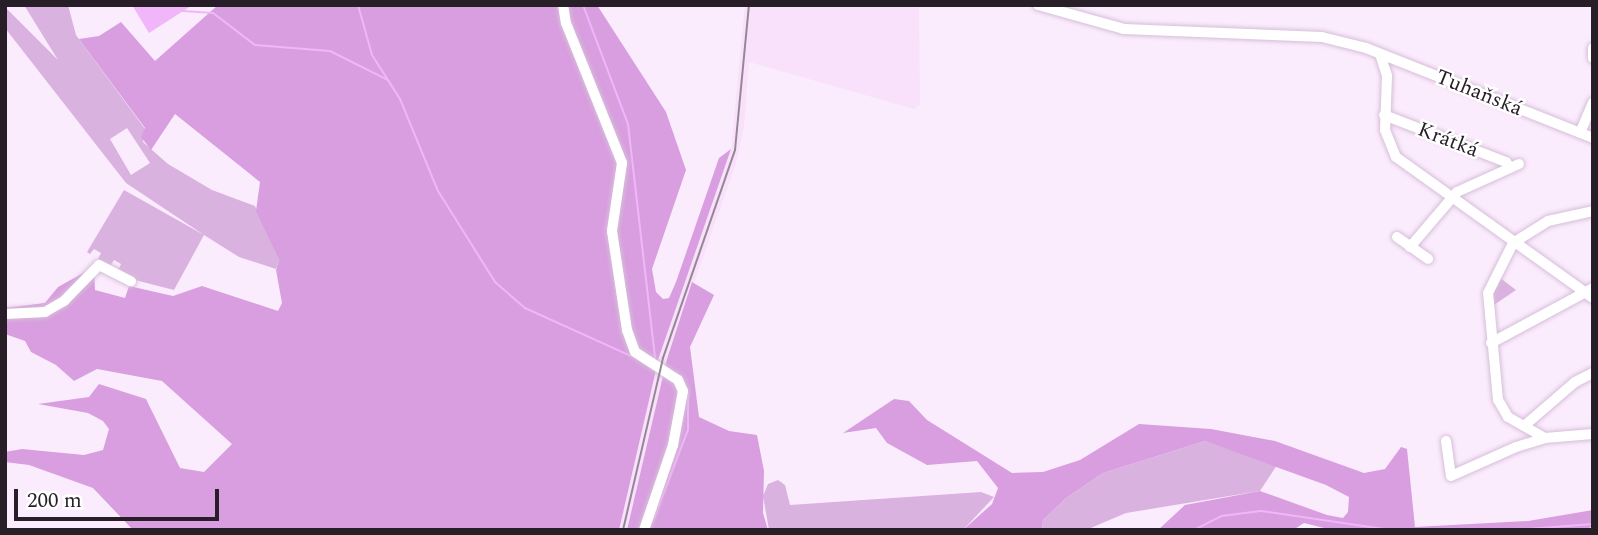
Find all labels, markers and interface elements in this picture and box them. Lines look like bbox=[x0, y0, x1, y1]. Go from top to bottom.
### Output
street label: Tuhaňská bbox=[1432, 64, 1526, 122]
street label: Krátká bbox=[1414, 117, 1482, 163]
scale bar bbox=[18, 476, 222, 520]
text: 200 m bbox=[27, 485, 82, 517]

